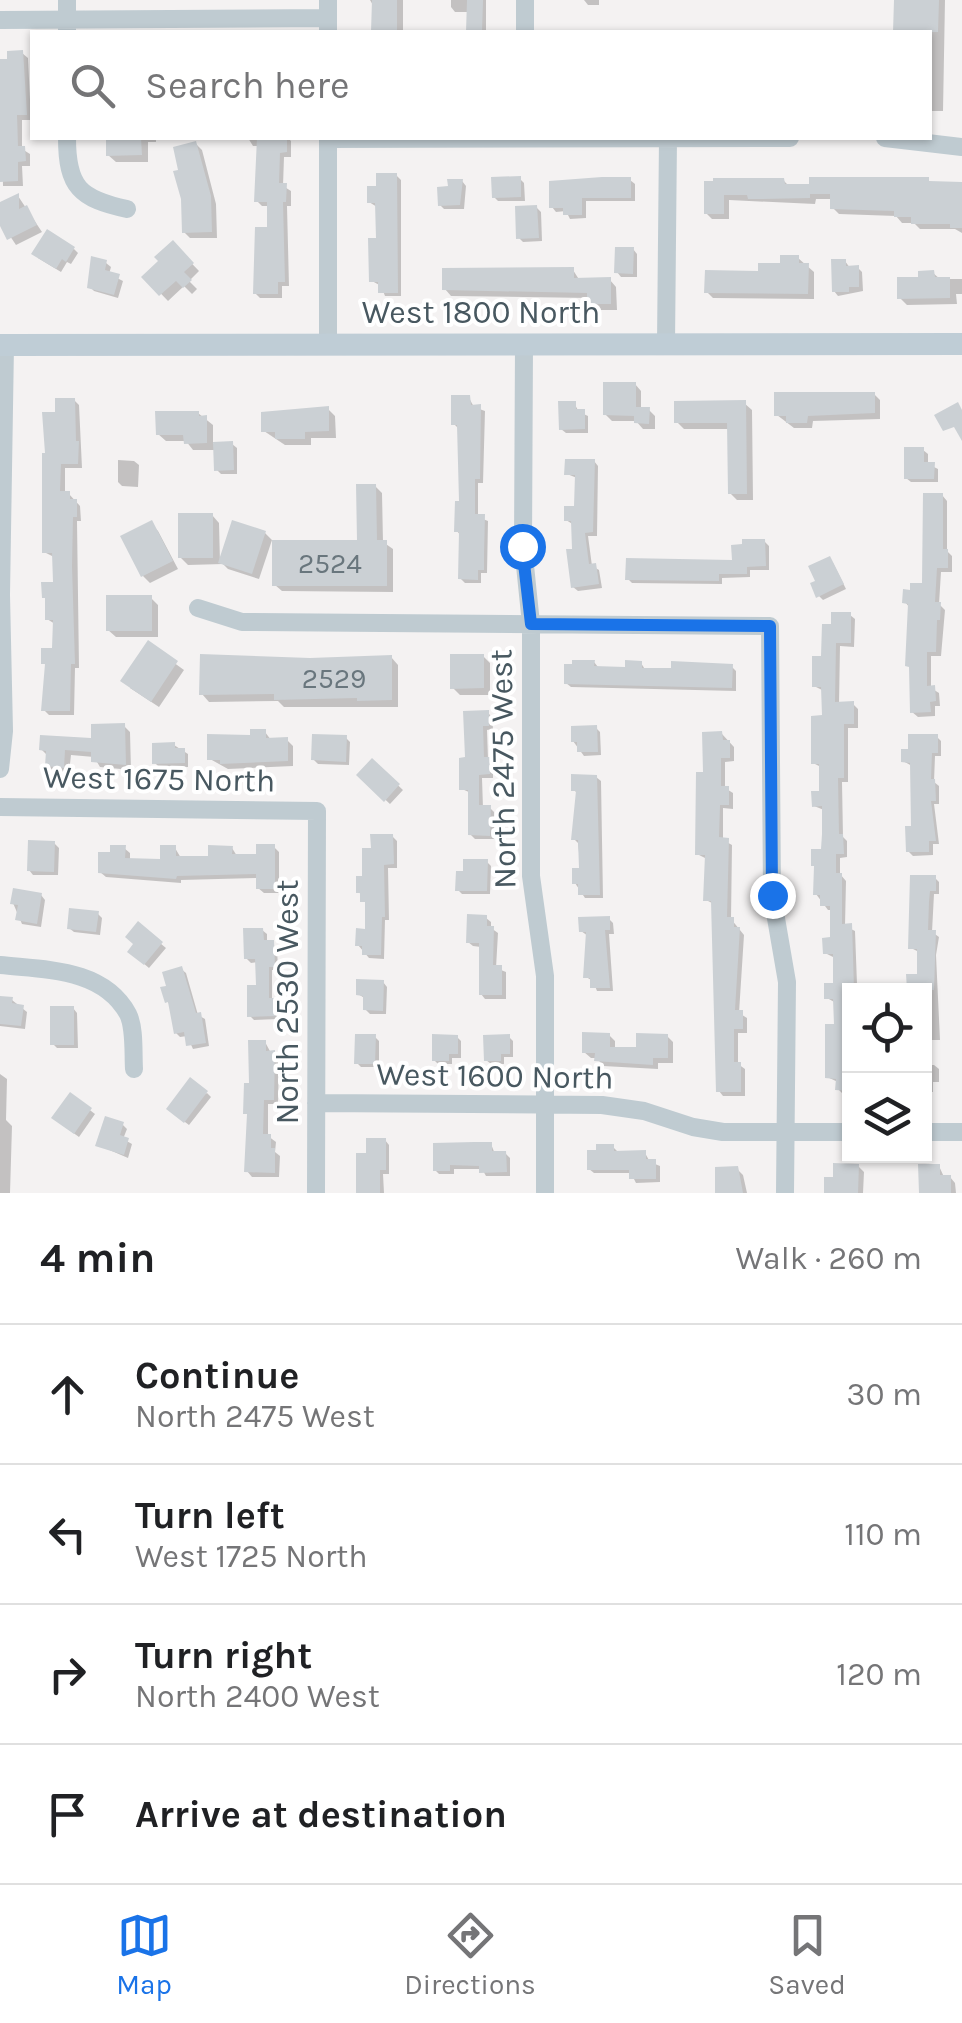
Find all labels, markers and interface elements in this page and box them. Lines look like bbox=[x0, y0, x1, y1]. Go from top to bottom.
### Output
search box bbox=[30, 30, 932, 140]
icon: search bbox=[65, 58, 120, 113]
text: Search here bbox=[145, 63, 349, 108]
street label: West 1800 North bbox=[362, 294, 600, 331]
route start bbox=[500, 524, 546, 570]
house number: 2524 bbox=[298, 547, 362, 580]
street label: North 2475 West bbox=[482, 649, 524, 889]
house number: 2529 bbox=[302, 662, 366, 695]
street label: West 1675 North bbox=[43, 758, 275, 800]
route end bbox=[750, 873, 796, 919]
street label: North 2530 West bbox=[269, 880, 306, 1124]
map controls bbox=[842, 983, 932, 1163]
button: locate bbox=[842, 983, 932, 1073]
street label: West 1600 North bbox=[376, 1055, 614, 1097]
button: layers bbox=[842, 1073, 932, 1163]
text: 4 min bbox=[40, 1233, 155, 1283]
text: Walk · 260 m bbox=[736, 1240, 922, 1277]
text: Continue bbox=[135, 1353, 299, 1398]
icon: ahead bbox=[40, 1367, 95, 1422]
text: 30 m bbox=[847, 1376, 922, 1413]
text: North 2475 West bbox=[135, 1398, 375, 1435]
text: Turn left bbox=[135, 1493, 285, 1538]
icon: left bbox=[40, 1507, 95, 1562]
text: 110 m bbox=[844, 1516, 922, 1553]
text: West 1725 North bbox=[135, 1538, 368, 1575]
text: Turn right bbox=[135, 1633, 312, 1678]
icon: right bbox=[40, 1647, 95, 1702]
text: 120 m bbox=[836, 1656, 922, 1693]
text: North 2400 West bbox=[135, 1678, 380, 1715]
icon: arrive bbox=[40, 1787, 95, 1842]
text: Arrive at destination bbox=[135, 1792, 507, 1837]
tab: Map bbox=[116, 1908, 172, 2001]
tab: Directions bbox=[404, 1908, 536, 2001]
tab: Saved bbox=[768, 1908, 846, 2001]

